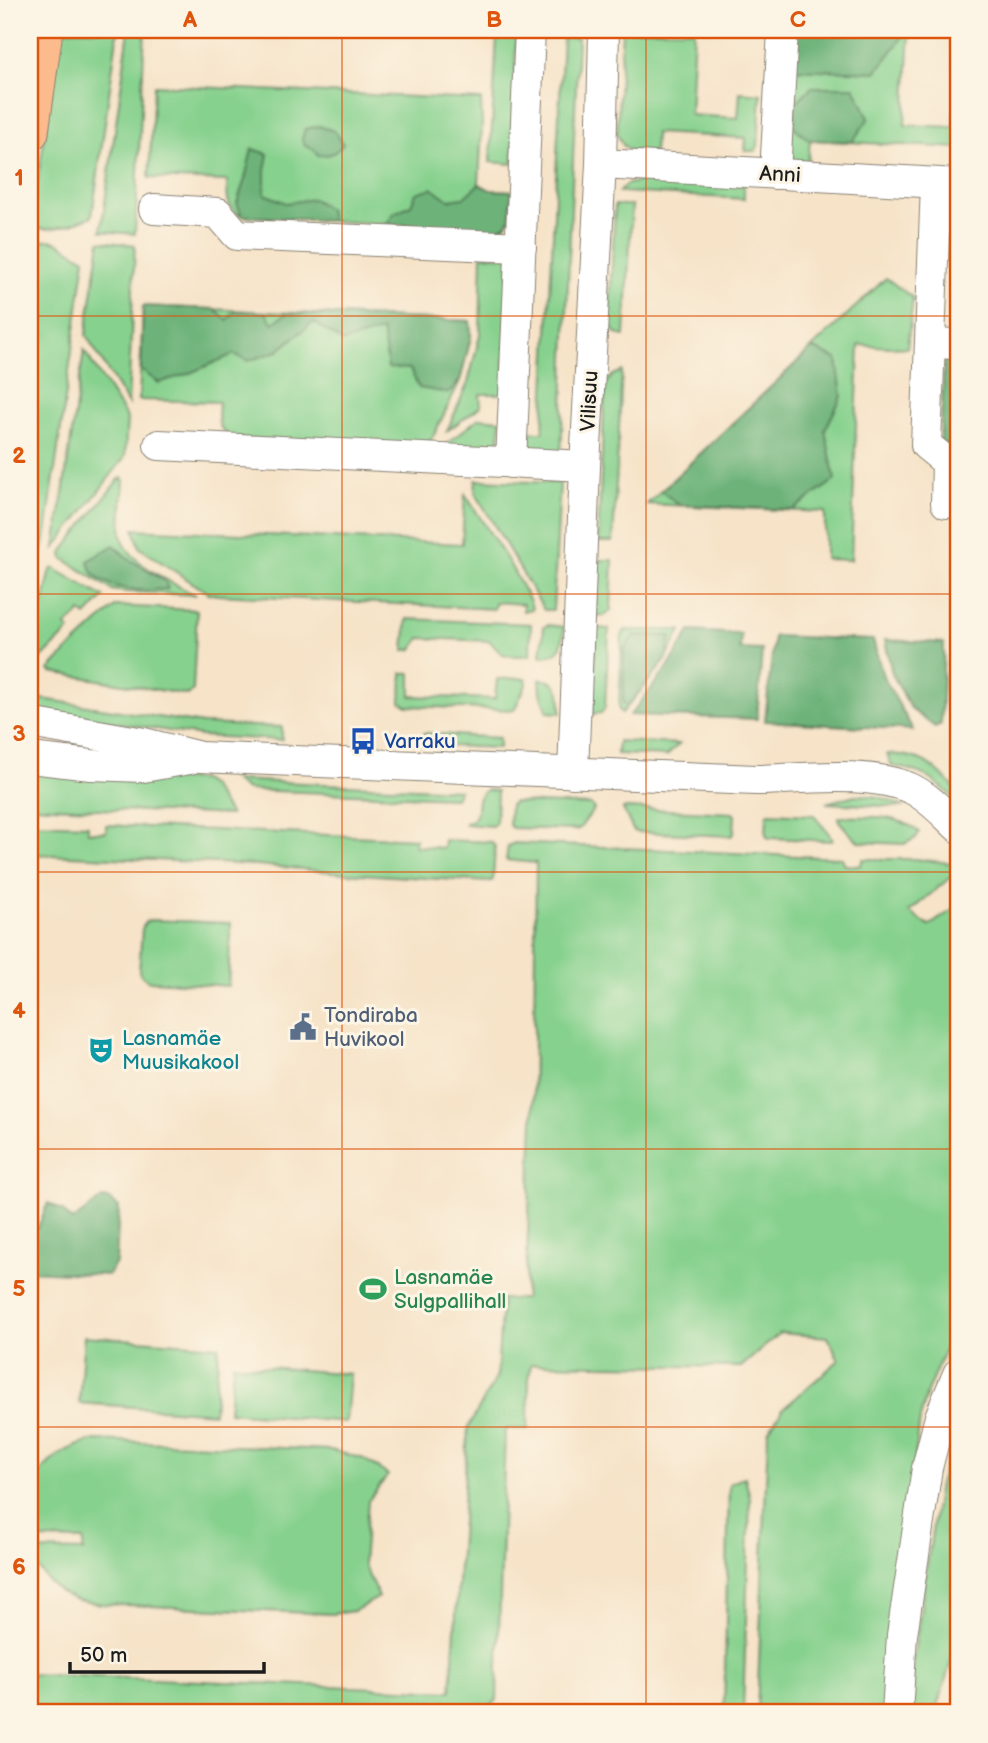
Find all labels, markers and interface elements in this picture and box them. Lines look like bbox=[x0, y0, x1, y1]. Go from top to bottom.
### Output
text: A bbox=[182, 6, 198, 34]
text: B bbox=[486, 6, 502, 34]
text: C bbox=[790, 6, 806, 34]
street label: Anni bbox=[759, 161, 801, 188]
text: 1 bbox=[14, 164, 24, 192]
street label: Vilisuu bbox=[575, 370, 604, 432]
text: 2 bbox=[12, 442, 26, 470]
text: 3 bbox=[12, 720, 26, 748]
bus stop icon: Varraku bbox=[348, 726, 378, 756]
place label: Varraku bbox=[384, 729, 456, 754]
text: 4 bbox=[12, 997, 26, 1025]
place label: Tondiraba Huvikool bbox=[324, 1003, 418, 1052]
public building icon: Tondiraba Huvikool bbox=[288, 1012, 318, 1042]
place label: Lasnamäe Muusikakool bbox=[122, 1026, 239, 1075]
theatre icon: Lasnamäe Muusikakool bbox=[86, 1035, 116, 1065]
place label: Lasnamäe Sulgpallihall bbox=[394, 1265, 506, 1314]
sports icon: Lasnamäe Sulgpallihall bbox=[358, 1274, 388, 1304]
text: 5 bbox=[12, 1275, 26, 1303]
text: 6 bbox=[12, 1553, 26, 1581]
scale bar bbox=[70, 1631, 264, 1675]
text: 50 m bbox=[80, 1643, 127, 1668]

